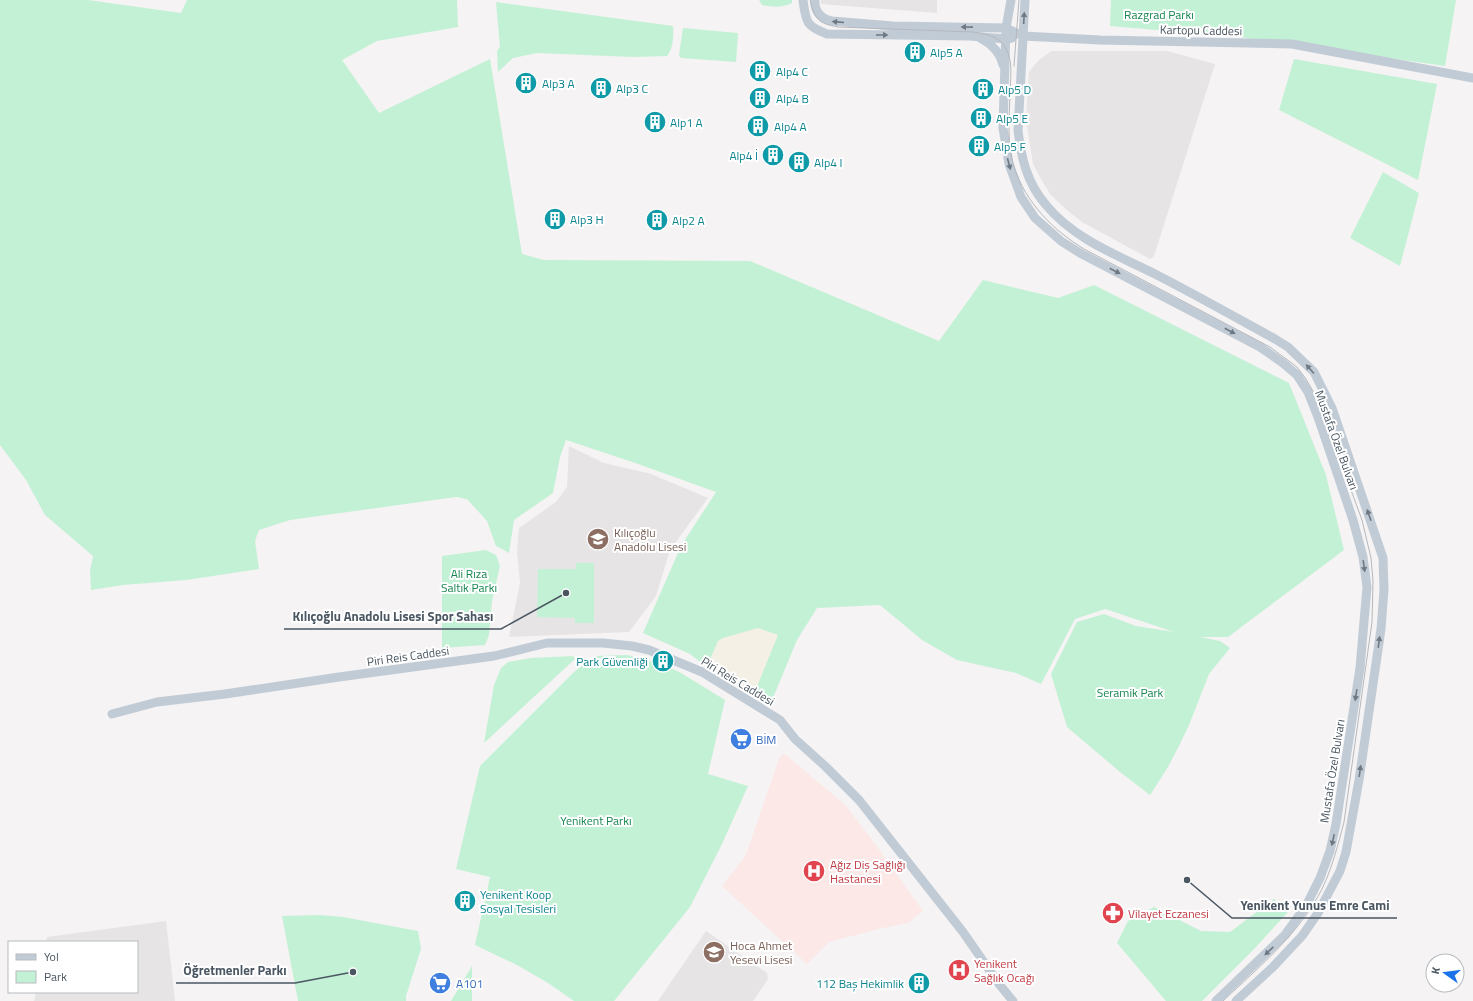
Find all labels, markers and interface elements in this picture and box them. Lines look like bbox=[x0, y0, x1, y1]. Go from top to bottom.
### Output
park label: Razgrad Parkı bbox=[1124, 5, 1194, 24]
one-way arrow bbox=[1021, 11, 1027, 24]
one-way arrow bbox=[832, 18, 844, 25]
street label: Kartopu Caddesi bbox=[1160, 20, 1242, 40]
one-way arrow bbox=[960, 24, 973, 30]
one-way arrow bbox=[876, 31, 888, 38]
building icon: Alp5 A bbox=[902, 39, 928, 65]
place label: Alp5 A bbox=[930, 43, 963, 62]
building icon: Alp4 C bbox=[747, 58, 773, 84]
place label: Alp4 C bbox=[776, 62, 809, 81]
building icon: Alp3 A bbox=[513, 70, 539, 96]
place label: Alp3 A bbox=[542, 74, 575, 93]
building icon: Alp3 C bbox=[588, 75, 614, 101]
building icon: Alp5 D bbox=[970, 76, 996, 102]
place label: Alp3 C bbox=[616, 79, 649, 98]
place label: Alp5 D bbox=[998, 80, 1032, 99]
building icon: Alp4 B bbox=[747, 85, 773, 111]
place label: Alp4 B bbox=[776, 89, 809, 108]
building icon: Alp5 E bbox=[968, 105, 994, 131]
building icon: Alp1 A bbox=[642, 109, 668, 135]
place label: Alp5 E bbox=[996, 109, 1029, 128]
place label: Alp1 A bbox=[670, 113, 703, 132]
building icon: Alp4 A bbox=[745, 113, 771, 139]
place label: Alp4 A bbox=[774, 117, 807, 136]
building icon: Alp5 F bbox=[966, 133, 992, 159]
place label: Alp5 F bbox=[994, 137, 1026, 156]
building icon: Alp4 İ bbox=[760, 142, 786, 168]
place label: Alp4 İ bbox=[729, 146, 758, 165]
building icon: Alp4 I bbox=[786, 149, 812, 175]
place label: Alp4 I bbox=[814, 153, 843, 172]
one-way arrow bbox=[1007, 158, 1013, 170]
building icon: Alp3 H bbox=[542, 206, 568, 232]
building icon: Alp2 A bbox=[644, 207, 670, 233]
place label: Alp3 H bbox=[570, 210, 604, 229]
place label: Alp2 A bbox=[672, 211, 705, 230]
one-way arrow bbox=[1109, 268, 1120, 274]
one-way arrow bbox=[1224, 328, 1236, 334]
one-way arrow bbox=[1306, 363, 1315, 374]
street label: Mustafa Özel Bulvarı bbox=[1310, 388, 1364, 492]
one-way arrow bbox=[1366, 508, 1372, 520]
place label: Kılıçoğlu Anadolu Lisesi bbox=[614, 523, 686, 556]
school or university icon: Kılıçoğlu Anadolu Lisesi bbox=[585, 526, 611, 552]
one-way arrow bbox=[1361, 560, 1367, 572]
park label: Ali Rıza Saltık Parkı bbox=[441, 564, 497, 597]
callout: Kılıçoğlu Anadolu Lisesi Spor Sahası bbox=[284, 604, 501, 629]
text: Kılıçoğlu Anadolu Lisesi Spor Sahası bbox=[293, 606, 493, 626]
one-way arrow bbox=[1376, 636, 1382, 648]
street label: Piri Reis Caddesi bbox=[366, 641, 450, 671]
building icon: Park Güvenliği bbox=[650, 648, 676, 674]
place label: Park Güvenliği bbox=[576, 652, 648, 671]
street label: Piri Reis Caddesi bbox=[698, 652, 778, 710]
park label: Seramik Park bbox=[1097, 683, 1164, 702]
one-way arrow bbox=[1353, 689, 1359, 701]
street label: Mustafa Özel Bulvarı bbox=[1314, 718, 1350, 824]
supermarket icon: BİM bbox=[728, 726, 754, 752]
place label: BİM bbox=[756, 730, 776, 749]
one-way arrow bbox=[1357, 765, 1363, 777]
park label: Yenikent Parkı bbox=[560, 811, 632, 830]
one-way arrow bbox=[1329, 834, 1335, 846]
place label: Ağız Diş Sağlığı Hastanesi bbox=[830, 855, 905, 888]
hospital icon: Ağız Diş Sağlığı Hastanesi bbox=[801, 858, 827, 884]
place label: Yenikent Koop Sosyal Tesisleri bbox=[480, 885, 556, 918]
building icon: Yenikent Koop Sosyal Tesisleri bbox=[452, 888, 478, 914]
callout: Yenikent Yunus Emre Cami bbox=[1232, 893, 1397, 918]
text: Yenikent Yunus Emre Cami bbox=[1240, 895, 1390, 915]
pharmacy icon: Vilayet Eczanesi bbox=[1100, 900, 1126, 926]
place label: Vilayet Eczanesi bbox=[1128, 904, 1209, 923]
place label: Hoca Ahmet Yesevi Lisesi bbox=[730, 936, 793, 969]
school or university icon: Hoca Ahmet Yesevi Lisesi bbox=[701, 939, 727, 965]
legend bbox=[8, 941, 138, 993]
one-way arrow bbox=[1264, 946, 1274, 956]
text: Yol bbox=[44, 947, 59, 966]
north arrow bbox=[1425, 953, 1465, 993]
place label: Yenikent Sağlık Ocağı bbox=[974, 954, 1034, 987]
hospital icon: Yenikent Sağlık Ocağı bbox=[946, 957, 972, 983]
callout: Öğretmenler Parkı bbox=[176, 958, 295, 983]
text: Öğretmenler Parkı bbox=[183, 960, 287, 980]
text: K bbox=[1427, 965, 1444, 976]
text: Park bbox=[44, 967, 67, 986]
supermarket icon: A101 bbox=[427, 970, 453, 996]
building icon: 112 Baş Hekimlik bbox=[906, 970, 932, 996]
place label: A101 bbox=[456, 974, 483, 993]
place label: 112 Baş Hekimlik bbox=[816, 974, 904, 993]

